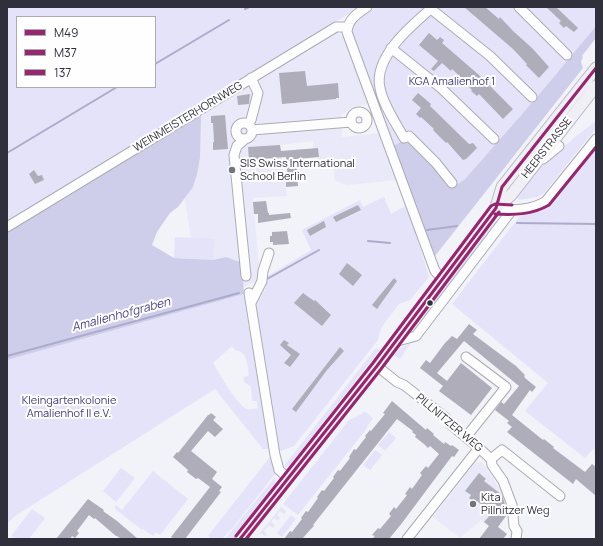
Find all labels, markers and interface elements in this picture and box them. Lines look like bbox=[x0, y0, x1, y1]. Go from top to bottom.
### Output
legend bbox=[16, 16, 156, 88]
text: M49 bbox=[54, 24, 79, 41]
text: M37 bbox=[54, 44, 77, 61]
text: 137 bbox=[54, 64, 71, 81]
park label: KGA Amalienhof 1 bbox=[409, 75, 495, 89]
street label: WEINMEISTERHORNWEG bbox=[131, 79, 245, 155]
street label: HEERSTRASSE bbox=[519, 115, 575, 181]
place label: SIS Swiss International School Berlin bbox=[240, 157, 355, 183]
marker: SIS Swiss International School Berlin bbox=[227, 165, 237, 175]
water label: Amalienhofgraben bbox=[70, 295, 172, 335]
unlabelled marker bbox=[425, 298, 435, 308]
street label: PILLNITZER WEG bbox=[413, 391, 485, 455]
park label: Kleingartenkolonie Amalienhof II e.V. bbox=[22, 394, 116, 420]
place label: Kita Pillnitzer Weg bbox=[481, 491, 549, 517]
marker: Kita Pillnitzer Weg bbox=[468, 499, 478, 509]

